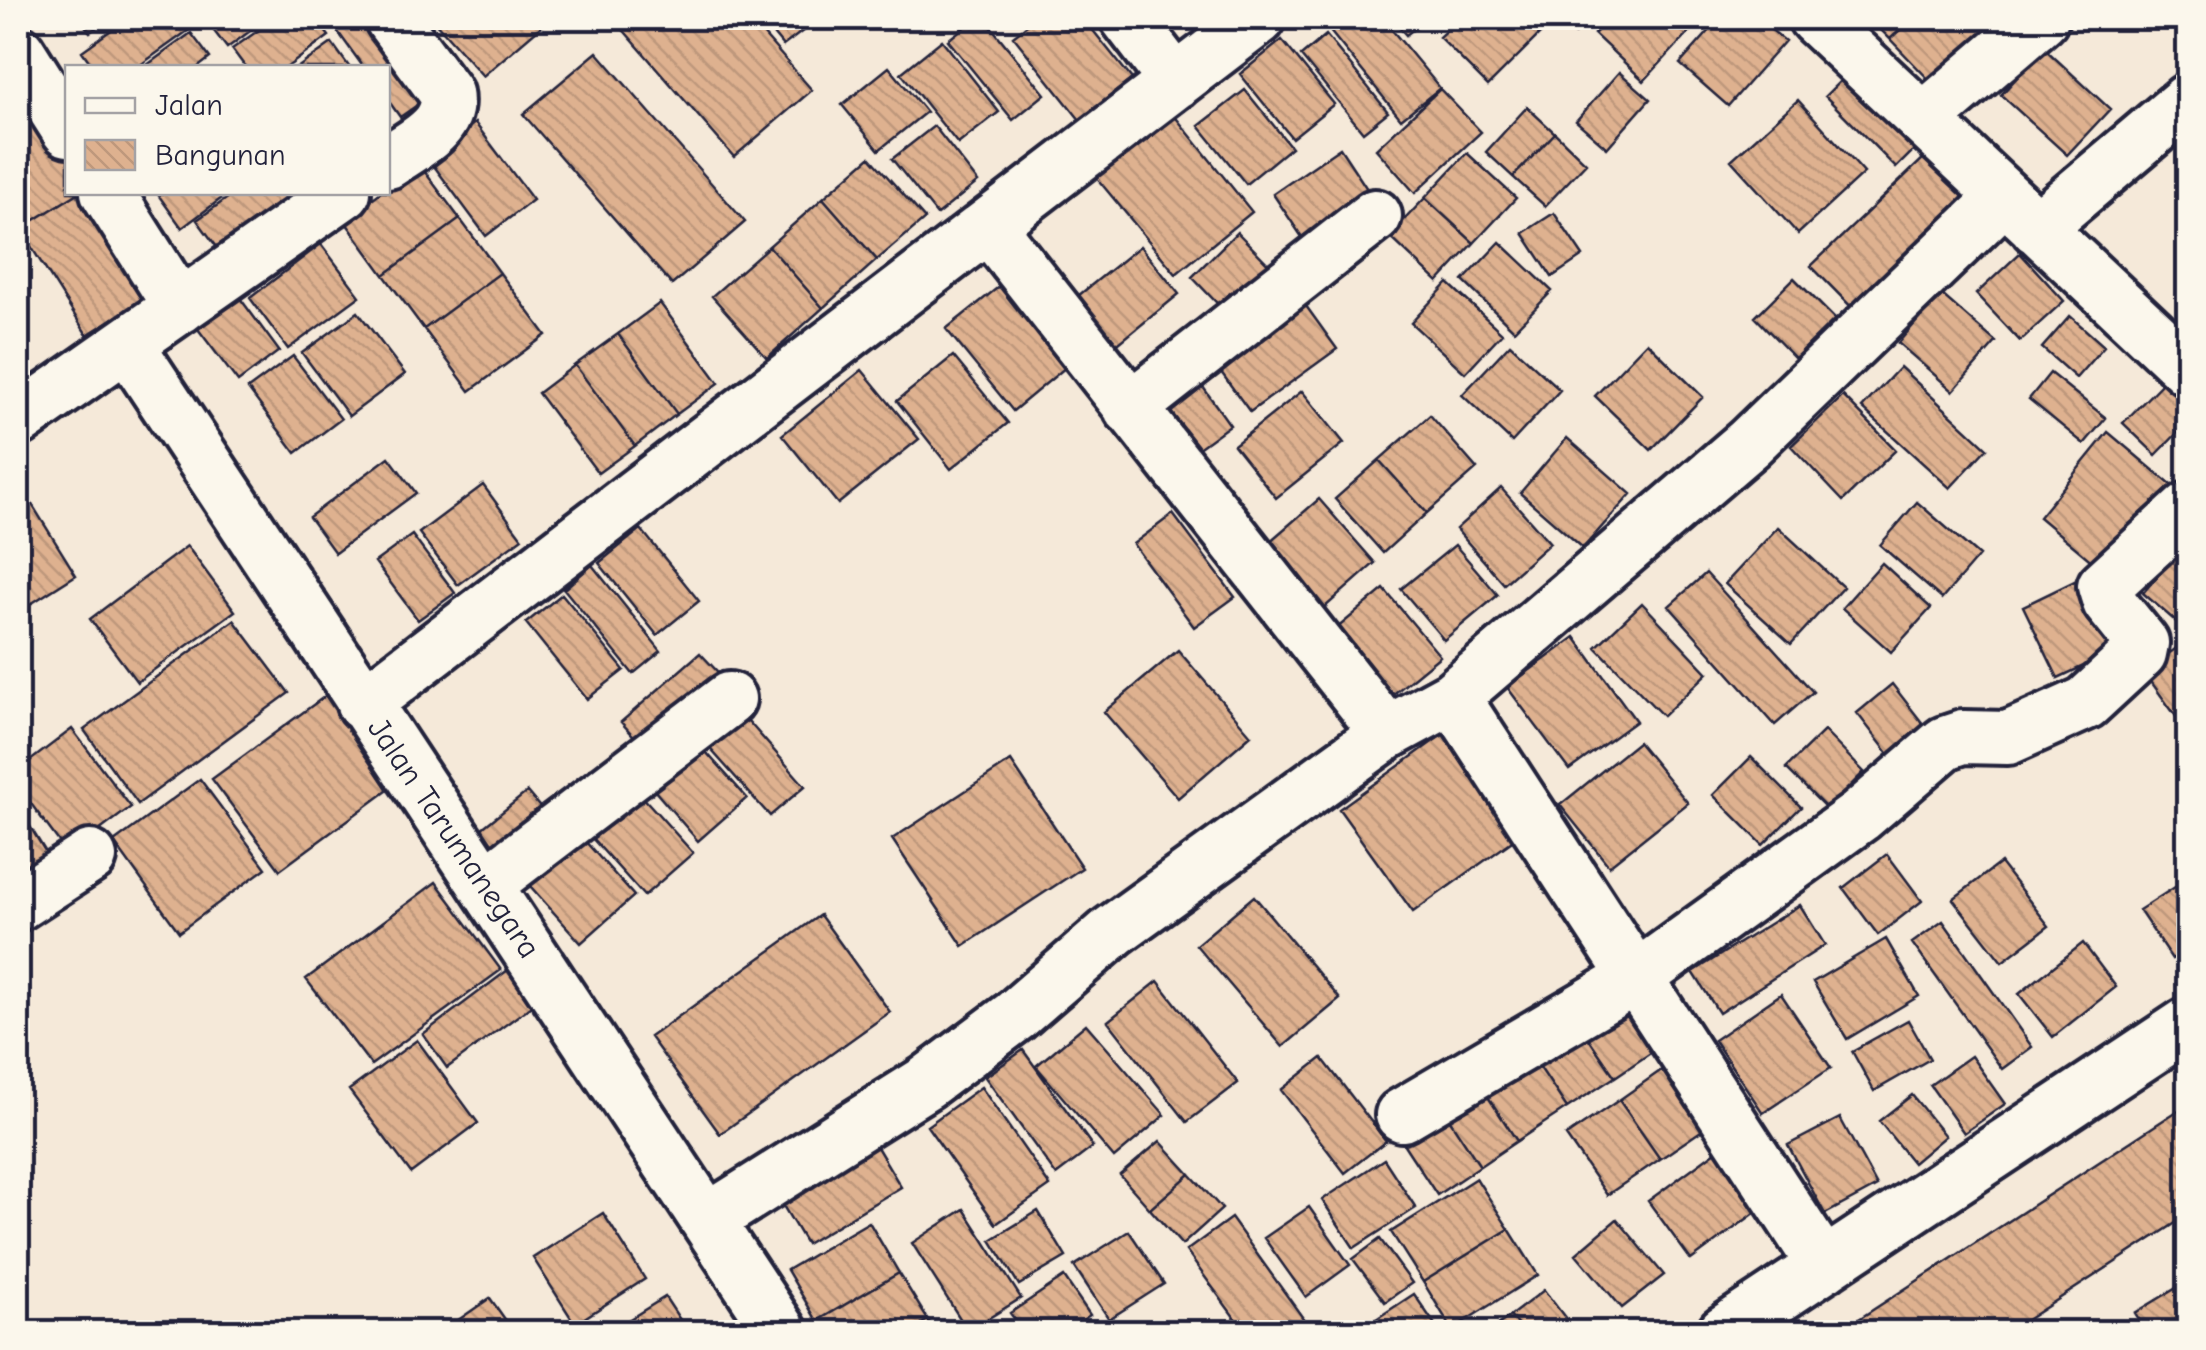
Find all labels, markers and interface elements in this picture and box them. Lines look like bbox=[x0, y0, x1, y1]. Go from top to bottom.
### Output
legend bbox=[65, 65, 390, 195]
text: Jalan bbox=[155, 88, 223, 123]
text: Bangunan bbox=[155, 138, 286, 173]
street label: Jalan Tarumanegara bbox=[360, 711, 548, 965]

